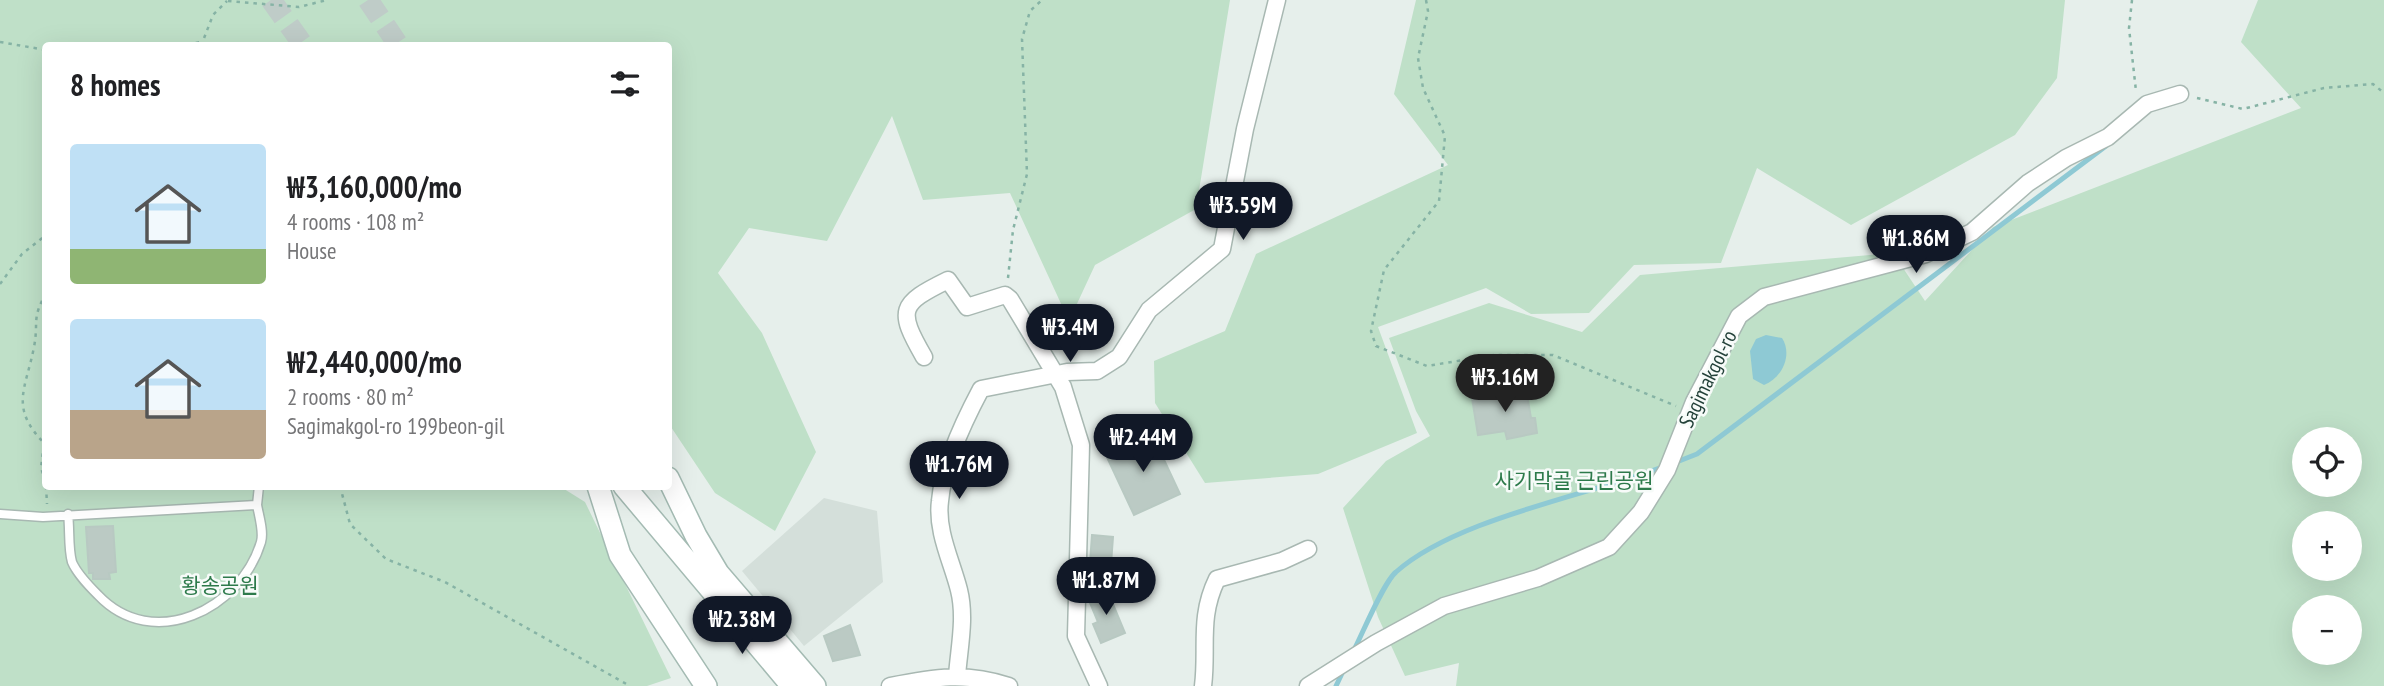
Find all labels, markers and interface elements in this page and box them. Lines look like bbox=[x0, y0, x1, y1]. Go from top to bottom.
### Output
text: 8 homes bbox=[70, 65, 161, 104]
icon: filters bbox=[606, 65, 644, 103]
text: ₩3,160,000/mo bbox=[287, 167, 462, 206]
icon: home bbox=[126, 172, 210, 256]
pin: ₩3.59M bbox=[1186, 182, 1300, 242]
text: ₩3.59M bbox=[1210, 190, 1276, 219]
text: 4 rooms · 108 m² bbox=[287, 207, 424, 236]
pin: ₩1.86M bbox=[1859, 216, 1973, 275]
text: ₩1.86M bbox=[1883, 223, 1949, 252]
text: House bbox=[287, 236, 337, 265]
pin: ₩3.4M bbox=[1021, 304, 1119, 364]
text: ₩3.4M bbox=[1042, 312, 1098, 341]
street label: Sagimakgol-ro bbox=[1672, 326, 1743, 432]
text: ₩2,440,000/mo bbox=[287, 342, 462, 381]
icon: home bbox=[126, 347, 210, 431]
pin: ₩3.16M bbox=[1448, 354, 1562, 414]
text: ₩3.16M bbox=[1472, 362, 1538, 391]
text: 2 rooms · 80 m² bbox=[287, 382, 414, 411]
text: Sagimakgol-ro 199beon-gil bbox=[287, 411, 504, 440]
pin: ₩2.44M bbox=[1086, 414, 1200, 474]
text: ₩2.44M bbox=[1110, 422, 1176, 451]
map controls bbox=[2292, 427, 2362, 665]
button: locate bbox=[2292, 427, 2362, 497]
pin: ₩1.76M bbox=[902, 442, 1016, 501]
text: ₩1.76M bbox=[926, 449, 992, 478]
park label: 사기막골 근린공원 bbox=[1494, 467, 1654, 494]
button: + bbox=[2292, 511, 2362, 581]
pin: ₩1.87M bbox=[1049, 558, 1163, 617]
text: ₩1.87M bbox=[1073, 565, 1139, 594]
park label: 황송공원 bbox=[181, 572, 259, 599]
button: − bbox=[2292, 595, 2362, 665]
pin: ₩2.38M bbox=[685, 596, 799, 656]
text: ₩2.38M bbox=[709, 604, 775, 633]

